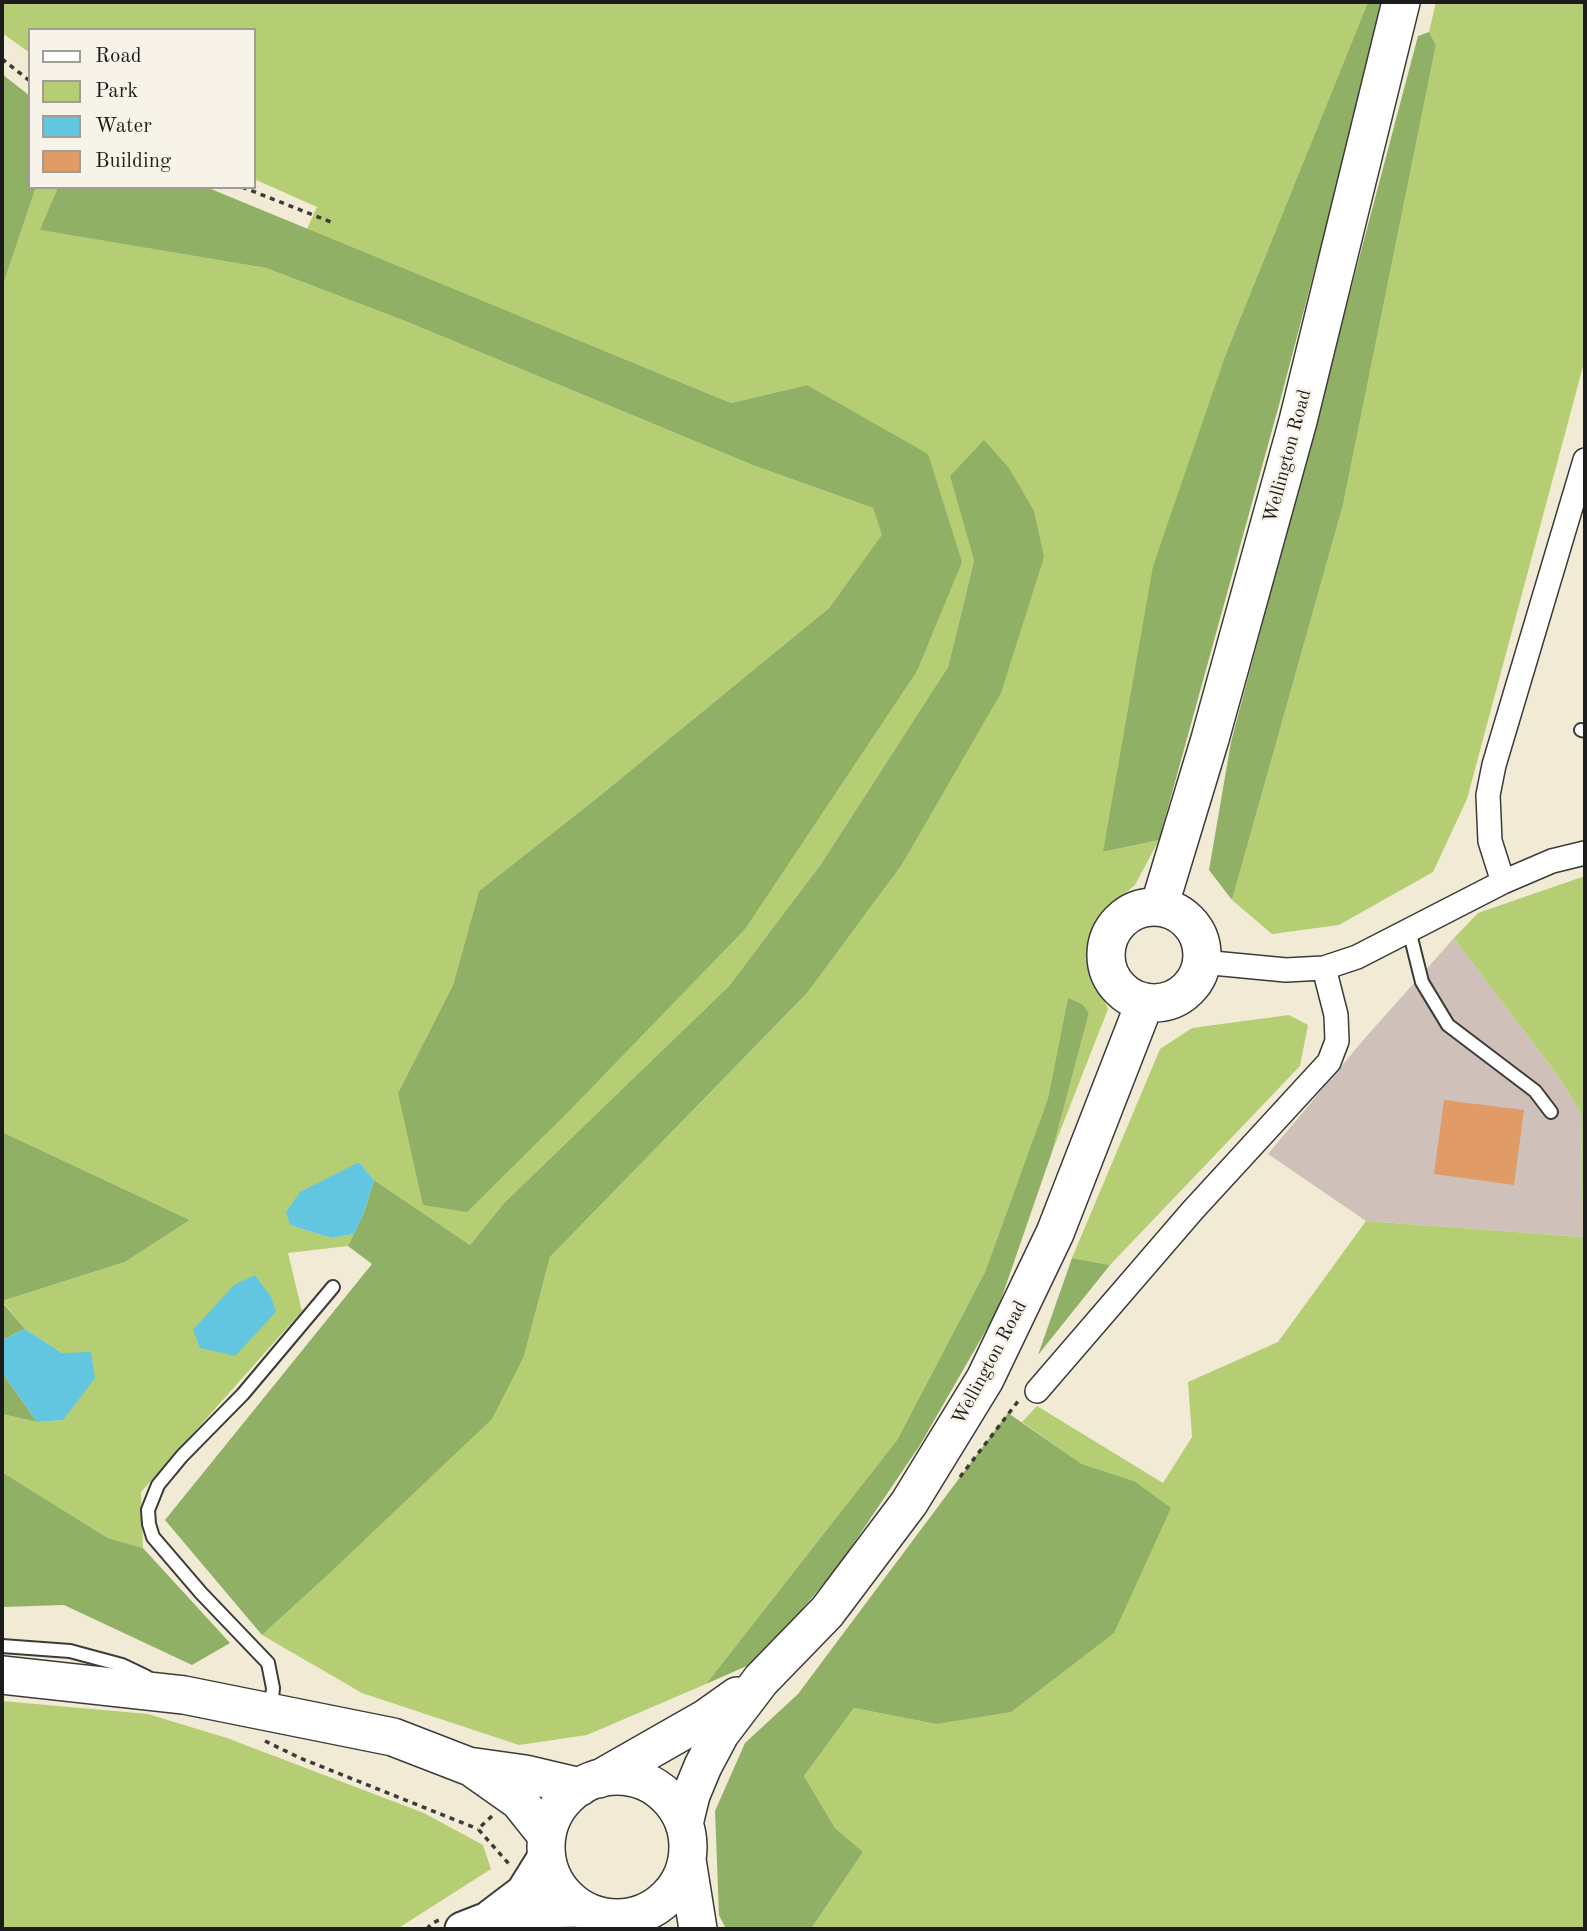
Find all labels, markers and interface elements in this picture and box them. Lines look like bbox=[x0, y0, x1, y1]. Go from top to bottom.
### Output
legend bbox=[28, 28, 256, 189]
text: Road bbox=[95, 46, 142, 67]
text: Park bbox=[95, 81, 138, 102]
text: Water bbox=[95, 116, 152, 137]
text: Building bbox=[95, 151, 171, 172]
street label: Wellington Road bbox=[1259, 387, 1317, 525]
street label: Wellington Road bbox=[948, 1297, 1032, 1429]

